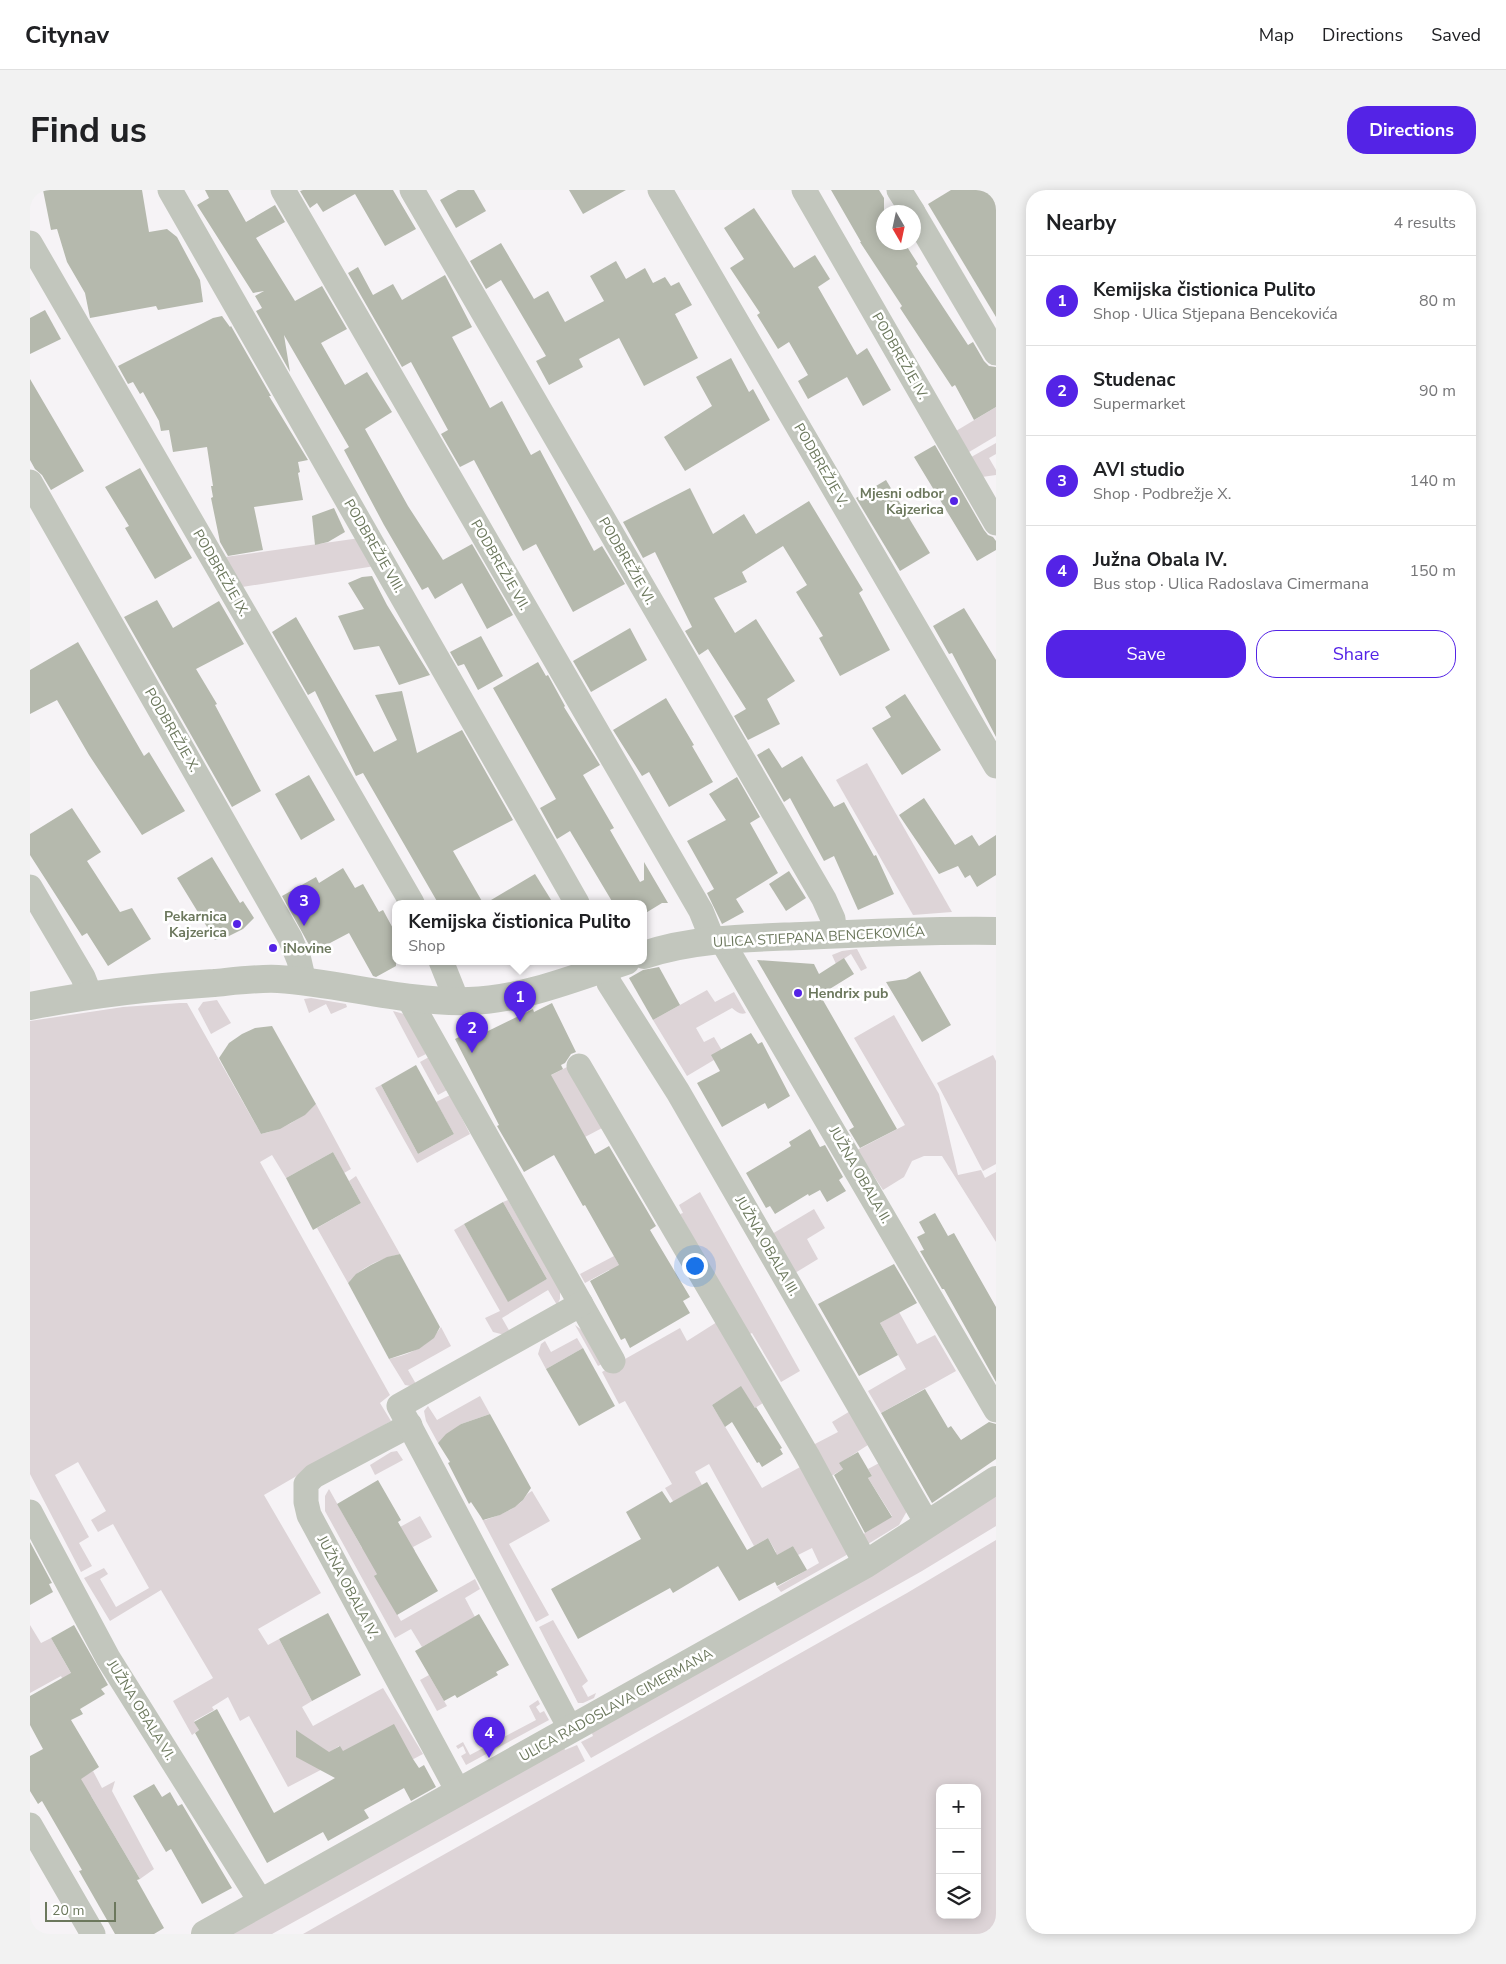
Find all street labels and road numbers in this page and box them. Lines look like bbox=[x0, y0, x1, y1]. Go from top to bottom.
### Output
street label: PODBREŽJE IV. bbox=[867, 309, 933, 403]
street label: PODBREŽJE V. bbox=[789, 420, 853, 510]
street label: PODBREŽJE VIII. bbox=[339, 496, 409, 596]
street label: PODBREŽJE VI. bbox=[594, 514, 660, 608]
street label: PODBREŽJE VII. bbox=[466, 516, 534, 614]
street label: PODBREŽJE IX. bbox=[188, 526, 254, 620]
street label: PODBREŽJE X. bbox=[140, 684, 204, 776]
street label: ULICA STJEPANA BENCEKOVIĆA bbox=[712, 922, 926, 952]
street label: JUŽNA OBALA II. bbox=[824, 1122, 895, 1227]
street label: JUŽNA OBALA III. bbox=[730, 1192, 803, 1299]
street label: JUŽNA OBALA IV. bbox=[312, 1531, 383, 1642]
street label: ULICA RADOSLAVA CIMERMANA bbox=[516, 1644, 716, 1766]
street label: JUŽNA OBALA VI. bbox=[102, 1655, 180, 1764]

